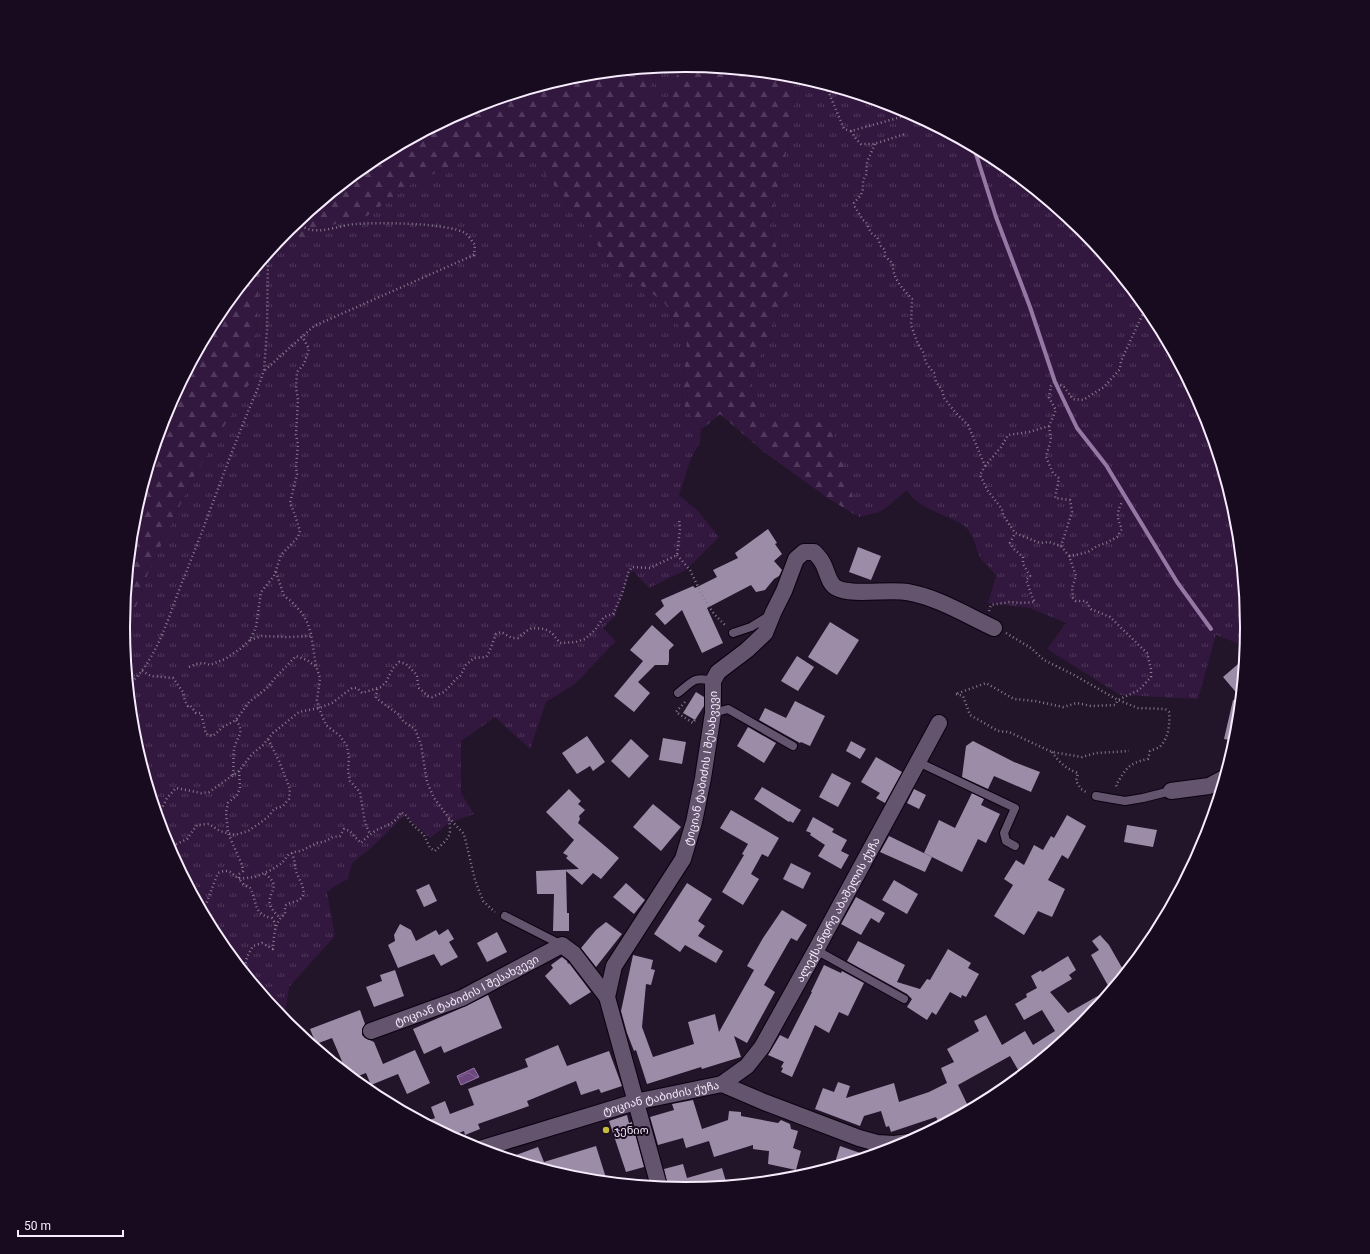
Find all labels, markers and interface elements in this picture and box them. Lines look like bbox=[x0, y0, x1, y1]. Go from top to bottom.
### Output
street label: ტიციან ტაბიძის I შესახვევი bbox=[681, 691, 720, 847]
street label: ალექსანდრე აბაშელის ქუჩა bbox=[793, 835, 882, 984]
street label: ტიციან ტაბიძის I შესახვევი bbox=[393, 952, 541, 1028]
street label: ტიციან ტაბიძის ქუჩა bbox=[601, 1078, 720, 1118]
place label: ჯენიო bbox=[614, 1124, 649, 1137]
marker: ჯენიო bbox=[601, 1125, 611, 1135]
scale bar bbox=[18, 1212, 123, 1238]
text: 50 m bbox=[24, 1219, 51, 1233]

